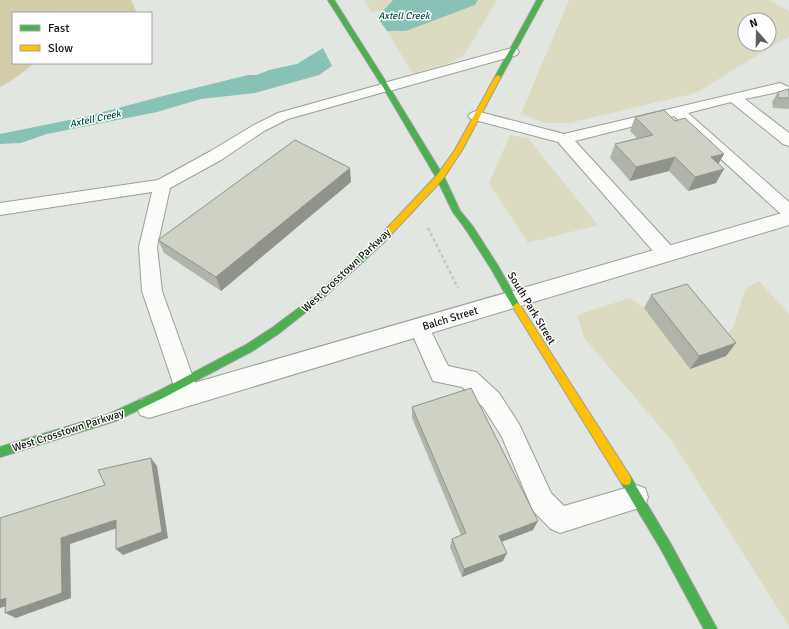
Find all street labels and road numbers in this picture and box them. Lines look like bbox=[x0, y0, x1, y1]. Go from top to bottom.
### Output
street label: West Crosstown Parkway bbox=[299, 225, 394, 315]
street label: South Park Street bbox=[505, 270, 558, 347]
street label: Balch Street bbox=[421, 304, 480, 333]
street label: West Crosstown Parkway bbox=[11, 406, 126, 455]

